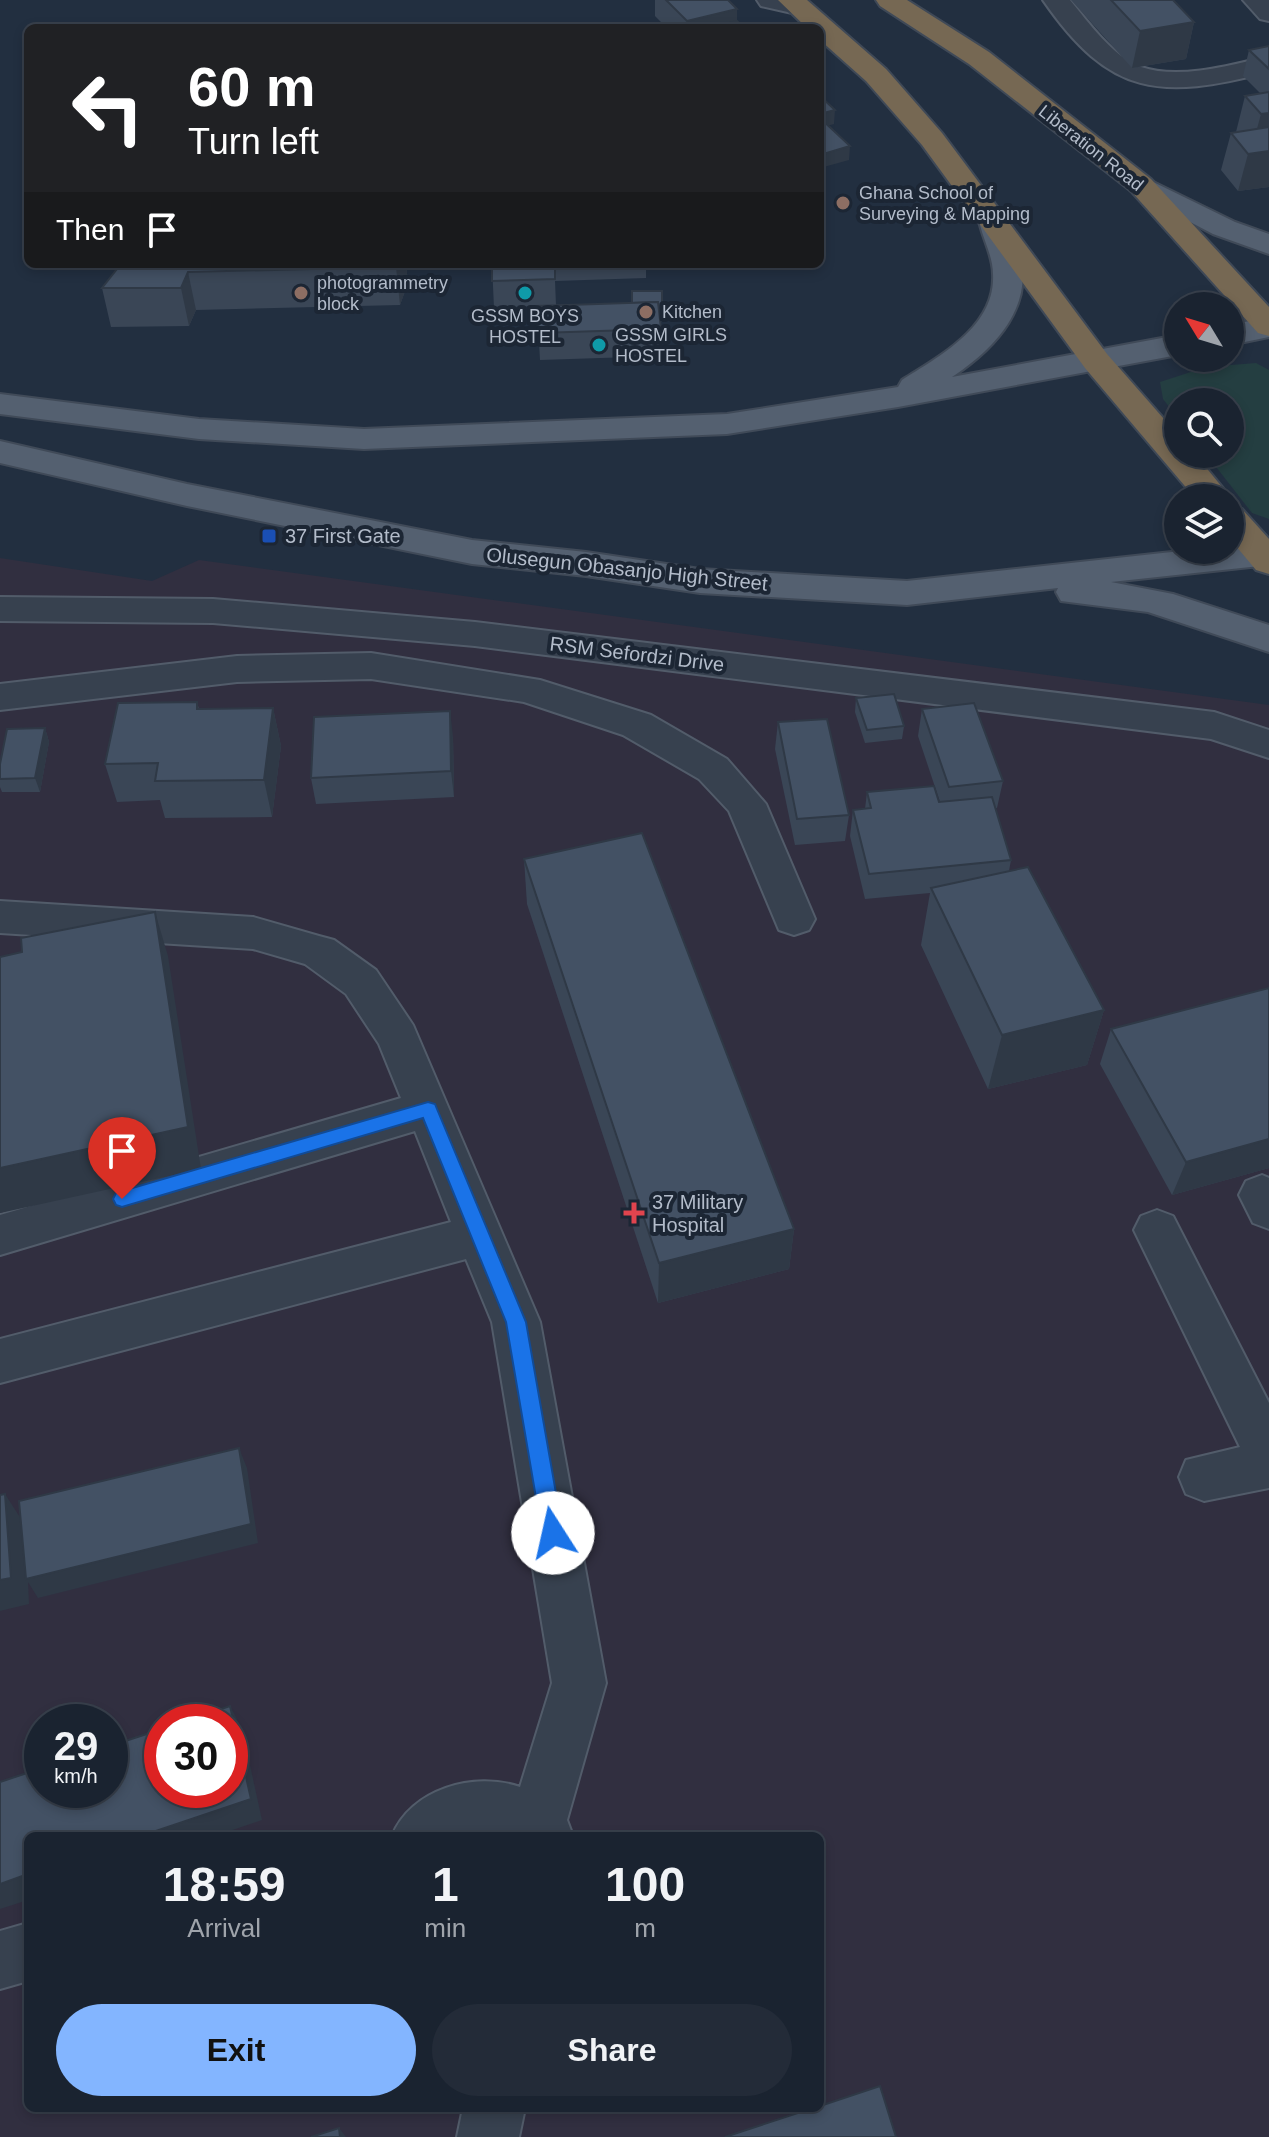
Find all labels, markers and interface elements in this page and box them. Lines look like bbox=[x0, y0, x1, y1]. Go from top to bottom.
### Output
text: 60 m bbox=[188, 55, 316, 118]
icon: left bbox=[56, 56, 160, 160]
street label: Liberation Road bbox=[1035, 101, 1147, 195]
text: Turn left bbox=[188, 121, 319, 162]
place label: Ghana School of Surveying & Mapping bbox=[859, 183, 1030, 224]
marker: Ghana School of Surveying & Mapping bbox=[834, 194, 852, 212]
icon: arrive bbox=[140, 208, 184, 252]
text: Then bbox=[56, 213, 124, 246]
place label: photogrammetry block bbox=[317, 273, 448, 314]
marker: photogrammetry block bbox=[292, 284, 310, 302]
marker: GSSM BOYS HOSTEL bbox=[516, 284, 534, 302]
north arrow bbox=[1164, 292, 1244, 372]
map controls bbox=[1164, 292, 1244, 564]
place label: Kitchen bbox=[662, 302, 722, 322]
marker: Kitchen bbox=[637, 303, 655, 321]
place label: GSSM BOYS HOSTEL bbox=[471, 306, 579, 347]
place label: GSSM GIRLS HOSTEL bbox=[615, 325, 727, 366]
marker: GSSM GIRLS HOSTEL bbox=[590, 336, 608, 354]
button: search bbox=[1164, 388, 1244, 468]
button: layers bbox=[1164, 484, 1244, 564]
place label: 37 First Gate bbox=[285, 525, 401, 547]
marker: 37 First Gate bbox=[260, 527, 278, 545]
street label: Olusegun Obasanjo High Street bbox=[485, 543, 769, 595]
street label: RSM Sefordzi Drive bbox=[549, 632, 725, 676]
pin bbox=[88, 1117, 156, 1199]
icon: arrive bbox=[100, 1129, 144, 1173]
place label: 37 Military Hospital bbox=[652, 1191, 743, 1236]
marker: 37 Military Hospital bbox=[623, 1202, 645, 1224]
position arrow bbox=[511, 1491, 595, 1575]
speed limit sign: 30 bbox=[144, 1704, 248, 1808]
text: 29 bbox=[54, 1724, 98, 1768]
text: km/h bbox=[54, 1765, 98, 1787]
text: 18:59 bbox=[163, 1858, 286, 1911]
text: 1 bbox=[432, 1858, 459, 1911]
text: 100 bbox=[605, 1858, 685, 1911]
text: Arrival bbox=[187, 1913, 261, 1943]
text: min bbox=[424, 1913, 466, 1943]
text: m bbox=[634, 1913, 656, 1943]
button: Exit bbox=[56, 2004, 416, 2096]
button: Share bbox=[432, 2004, 792, 2096]

